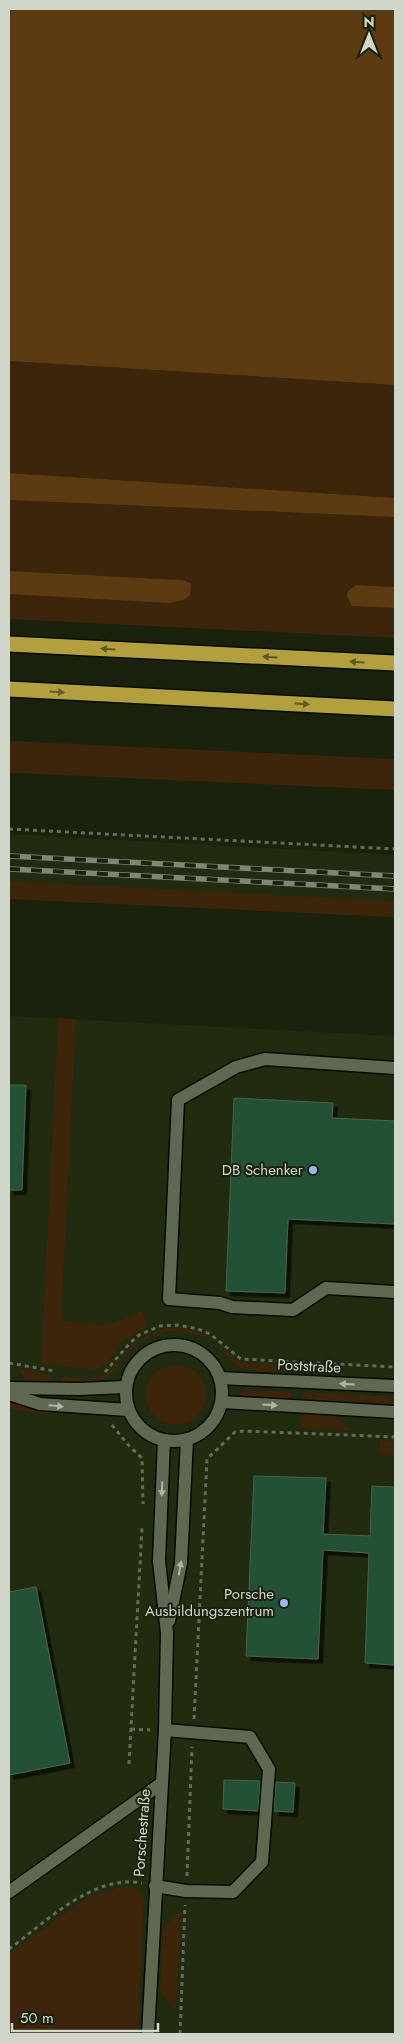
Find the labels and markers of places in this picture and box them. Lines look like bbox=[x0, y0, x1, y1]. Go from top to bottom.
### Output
place label: DB Schenker bbox=[222, 1159, 304, 1181]
marker: DB Schenker bbox=[307, 1164, 319, 1176]
place label: Porsche Ausbildungszentrum bbox=[145, 1583, 274, 1622]
marker: Porsche Ausbildungszentrum bbox=[278, 1597, 290, 1609]

